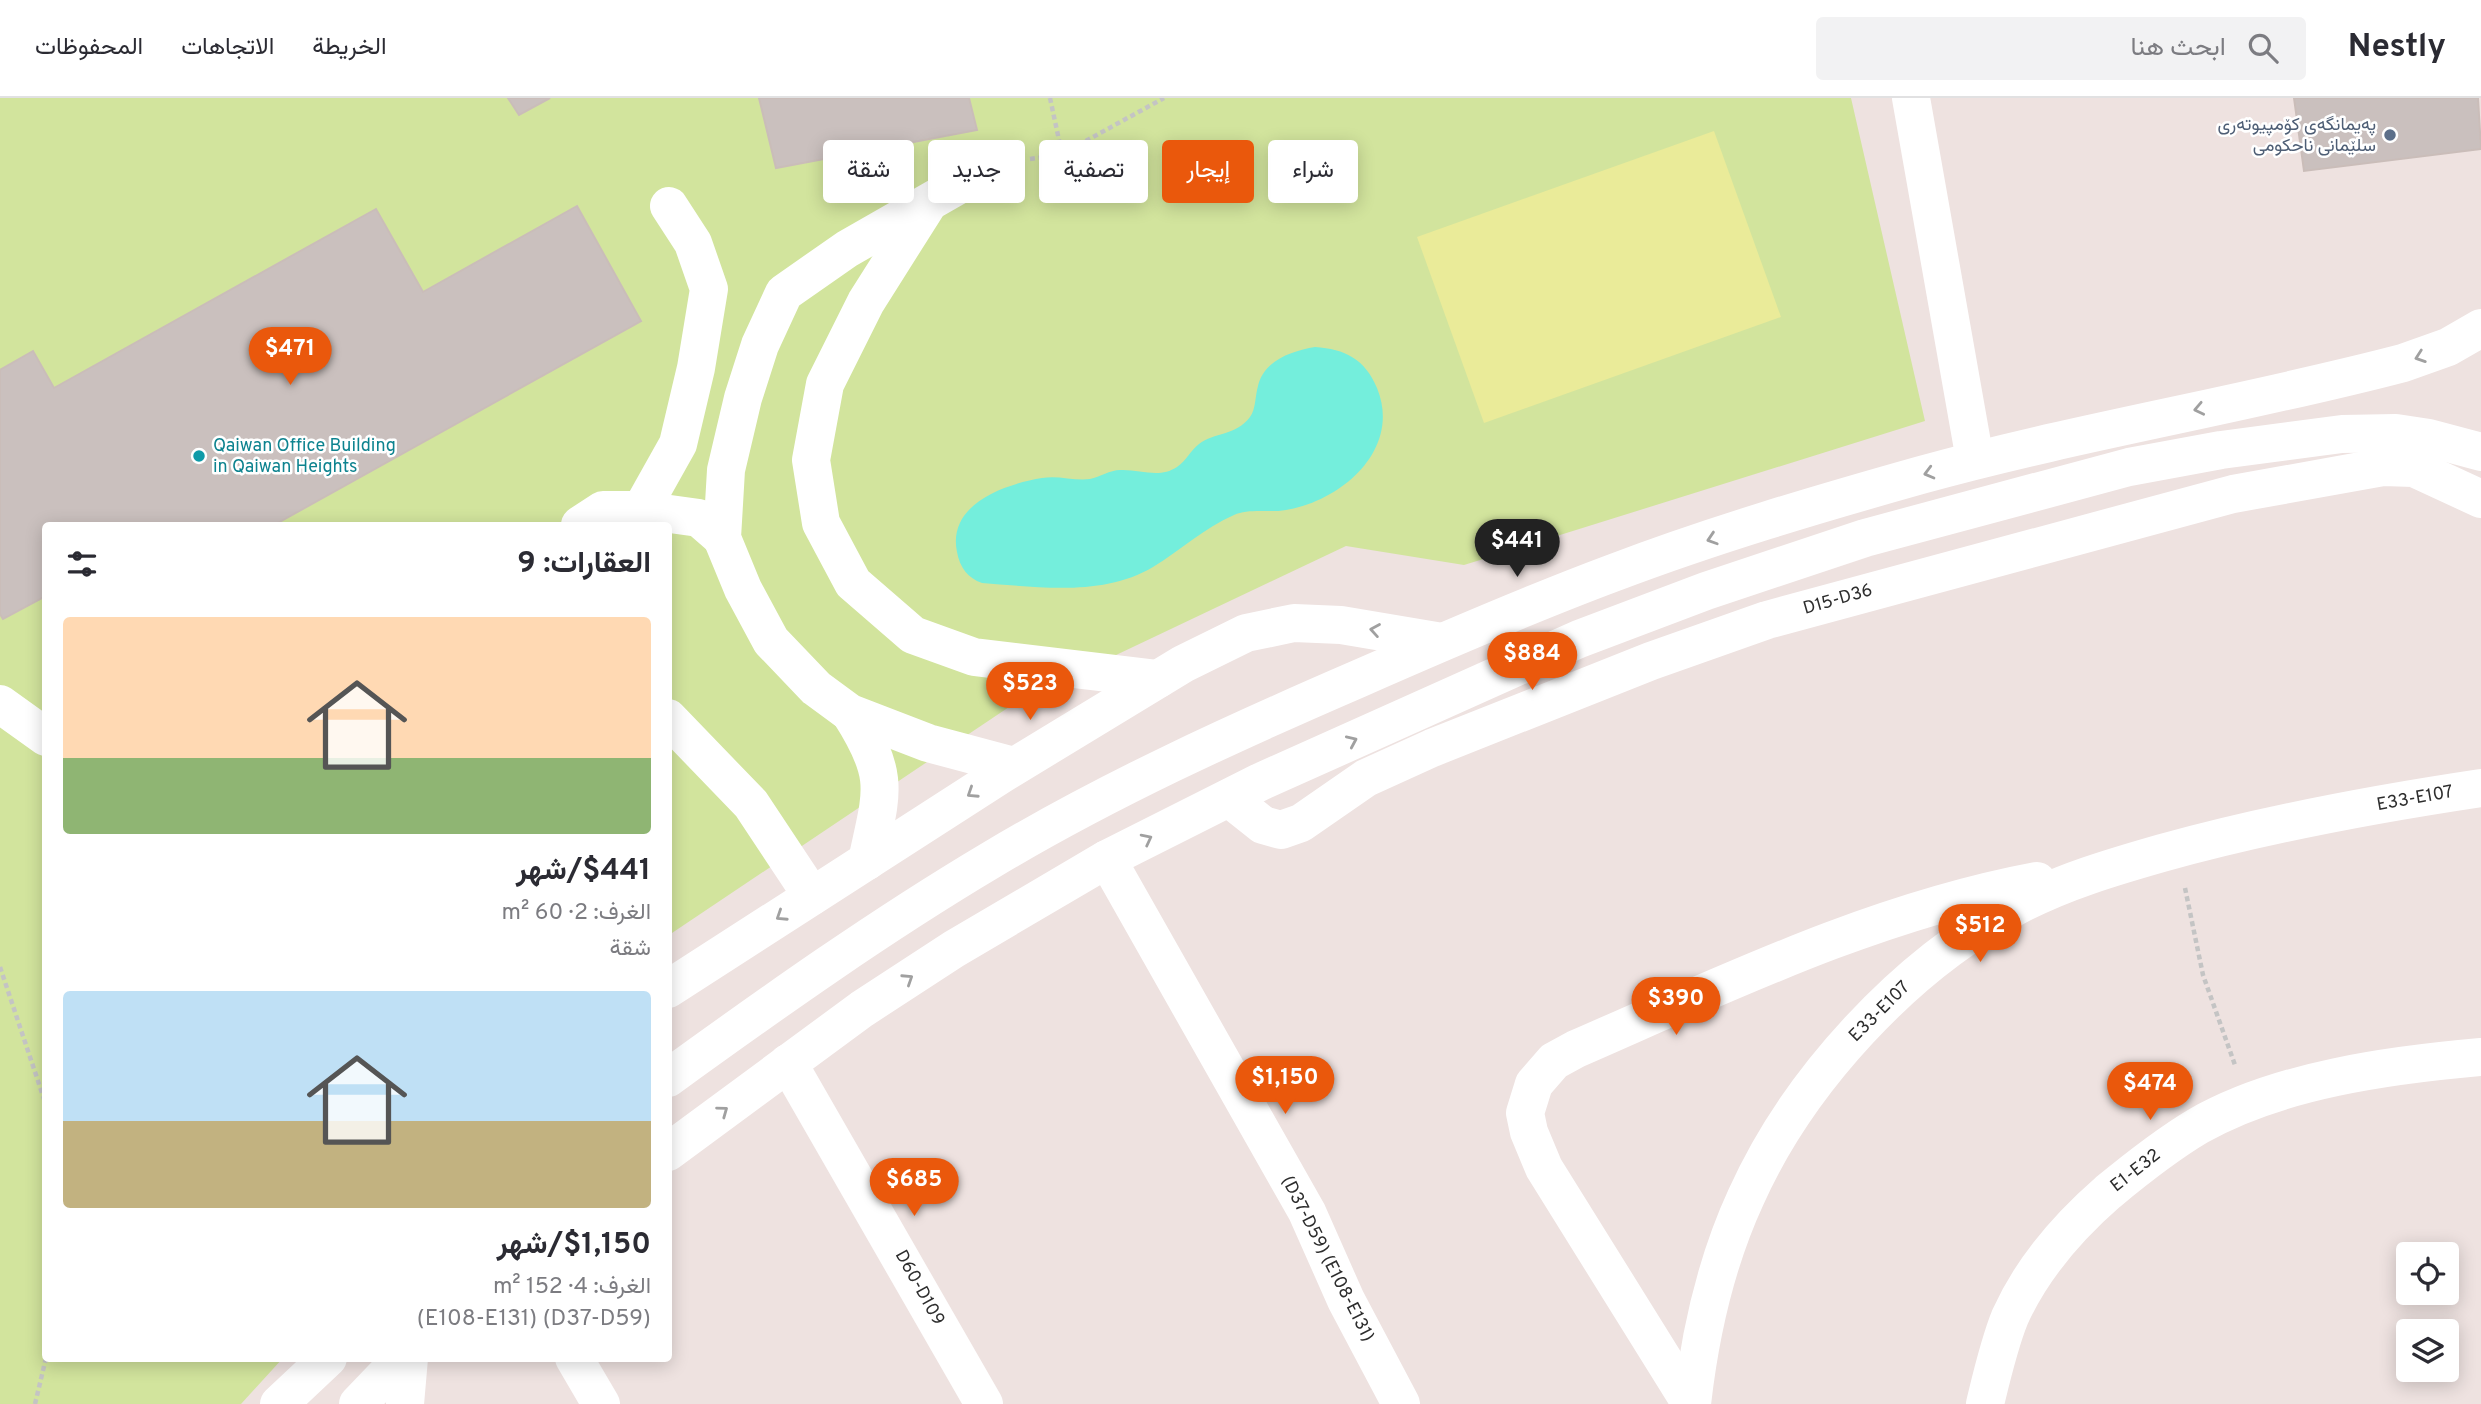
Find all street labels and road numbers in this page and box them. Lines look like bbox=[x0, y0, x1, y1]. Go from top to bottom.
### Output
street label: D15-D36 bbox=[1801, 579, 1875, 621]
street label: E33-E107 bbox=[2375, 781, 2455, 817]
street label: E33-E107 bbox=[1845, 977, 1915, 1047]
street label: E1-E32 bbox=[2106, 1144, 2166, 1198]
street label: (D37-D59) (E108-E131) bbox=[1275, 1172, 1379, 1346]
street label: D60-D109 bbox=[889, 1246, 949, 1330]

